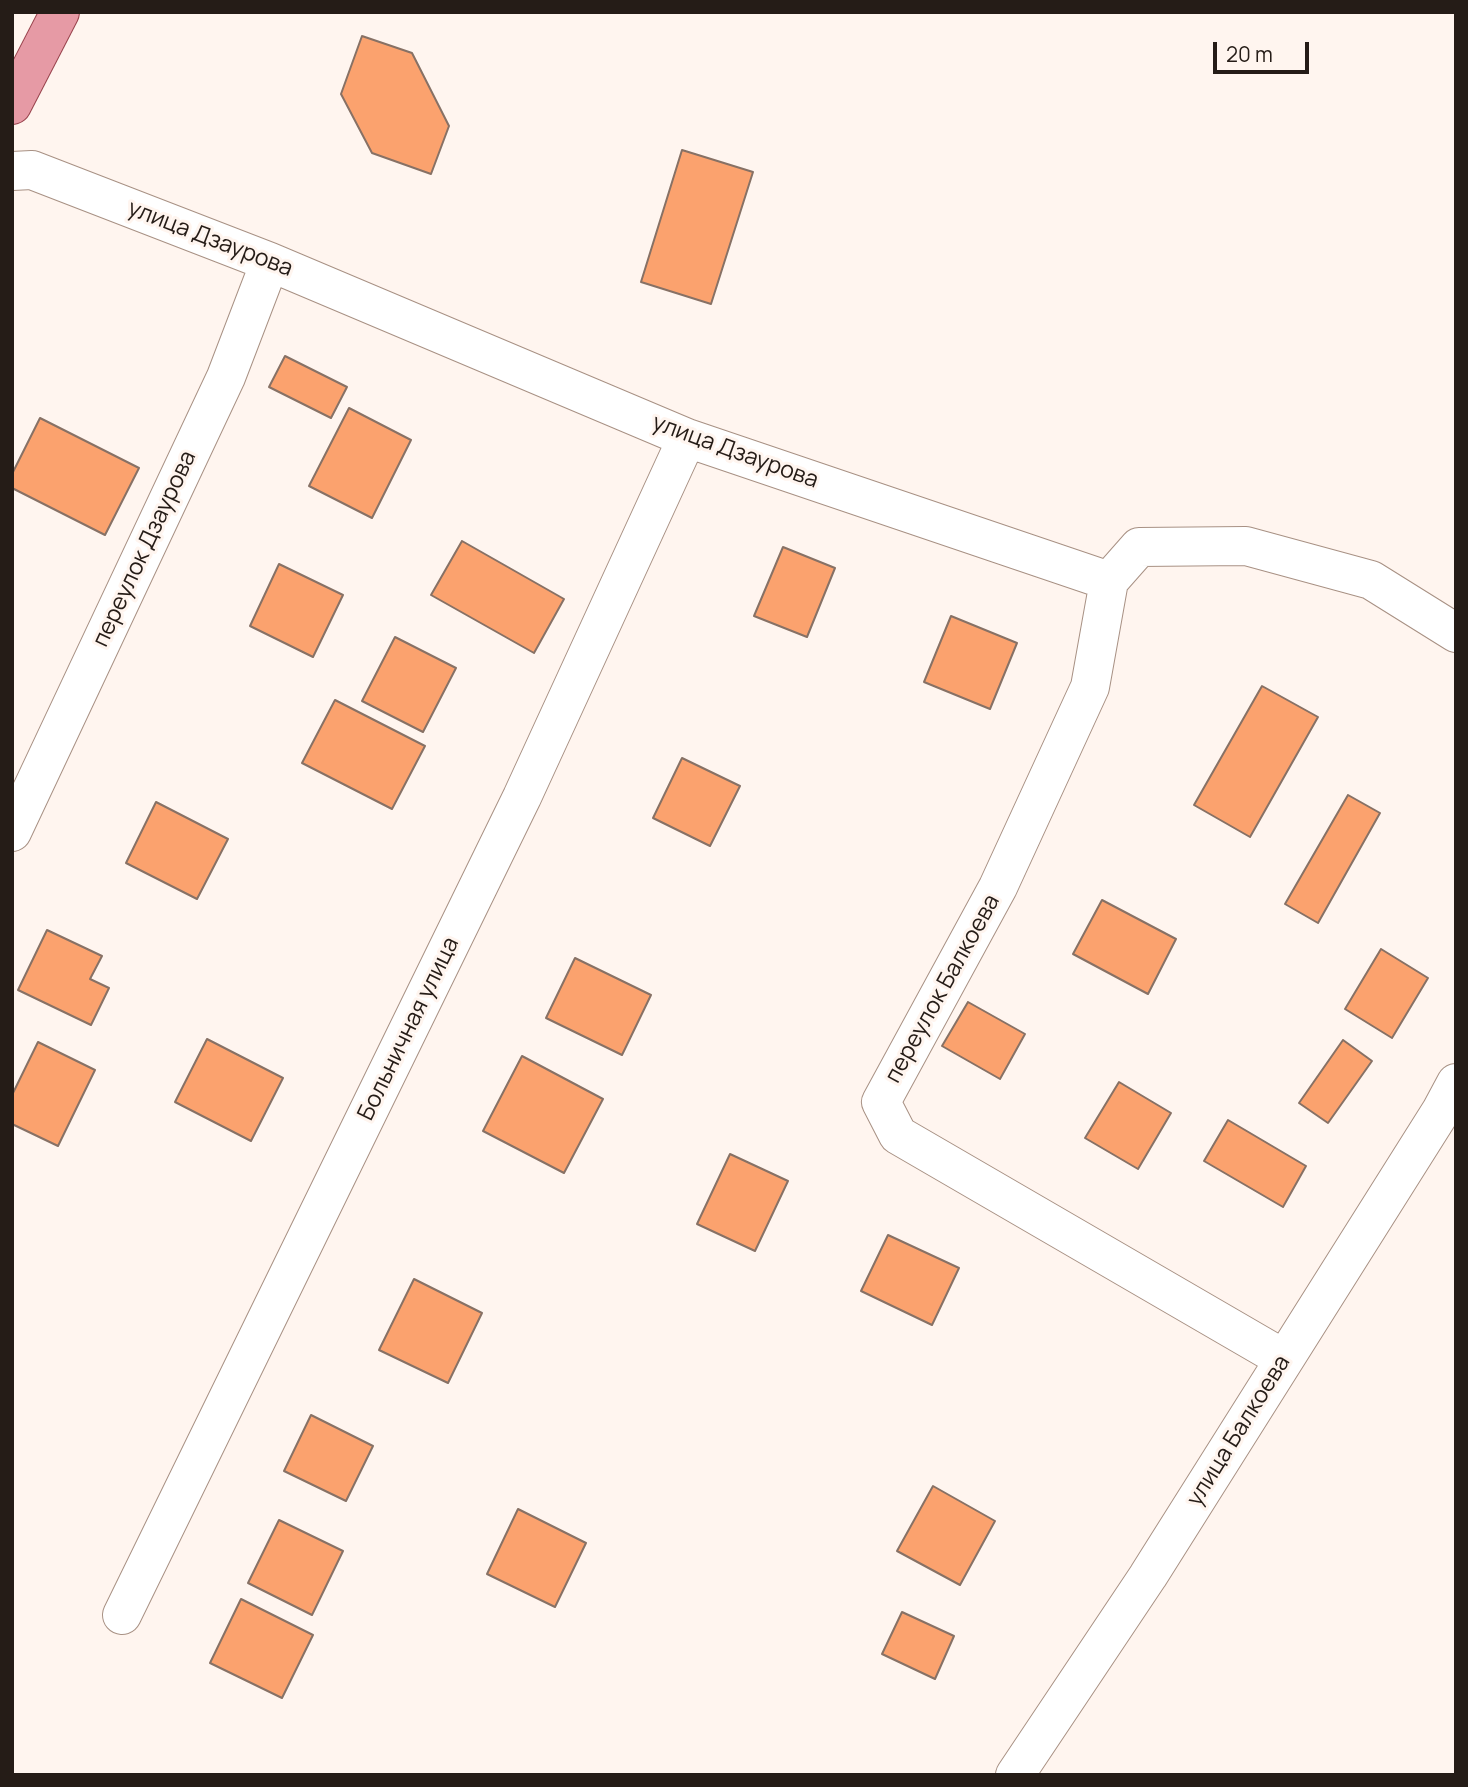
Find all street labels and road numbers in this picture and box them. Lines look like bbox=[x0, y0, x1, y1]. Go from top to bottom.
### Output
street label: улица Дзаурова bbox=[123, 195, 297, 283]
street label: улица Дзаурова bbox=[648, 409, 822, 495]
street label: переулок Дзаурова bbox=[87, 447, 203, 651]
street label: переулок Балкоева bbox=[880, 890, 1006, 1088]
street label: Больничная улица bbox=[353, 933, 465, 1125]
street label: улица Балкоева bbox=[1182, 1350, 1296, 1512]

